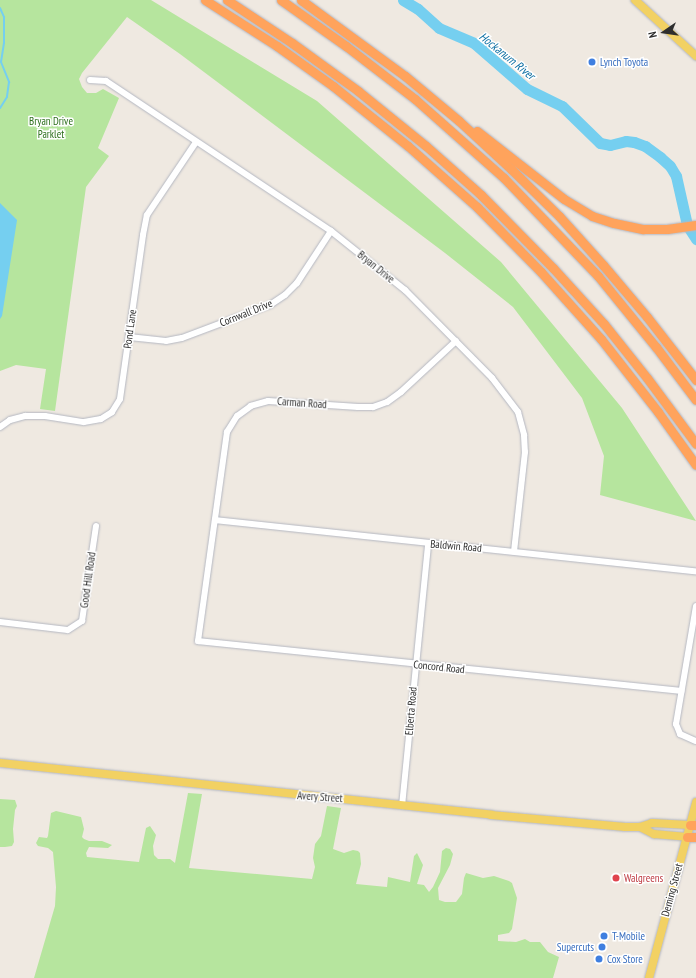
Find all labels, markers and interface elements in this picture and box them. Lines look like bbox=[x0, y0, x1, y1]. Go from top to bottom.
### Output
north arrow bbox=[644, 12, 684, 52]
water label: Hockanum River bbox=[476, 29, 538, 83]
text: N bbox=[645, 30, 660, 39]
place label: Lynch Toyota bbox=[600, 55, 649, 69]
marker: Lynch Toyota bbox=[587, 57, 597, 67]
park label: Bryan Drive Parklet bbox=[29, 115, 73, 141]
street label: Bryan Drive bbox=[355, 248, 397, 286]
street label: Cornwall Drive bbox=[218, 296, 274, 330]
street label: Pond Lane bbox=[121, 309, 139, 349]
street label: Carman Road bbox=[277, 395, 327, 411]
street label: Baldwin Road bbox=[430, 537, 482, 555]
street label: Good Hill Road bbox=[78, 551, 98, 609]
street label: Concord Road bbox=[413, 658, 465, 676]
street label: Elberta Road bbox=[402, 686, 420, 736]
street label: Avery Street bbox=[297, 789, 343, 805]
street label: Deming Street bbox=[659, 862, 685, 918]
place label: Walgreens bbox=[624, 871, 663, 885]
marker: Walgreens bbox=[611, 873, 621, 883]
place label: T-Mobile bbox=[612, 929, 645, 943]
marker: T-Mobile bbox=[599, 931, 609, 941]
place label: Supercuts bbox=[557, 940, 594, 954]
marker: Supercuts bbox=[597, 942, 607, 952]
place label: Cox Store bbox=[607, 952, 643, 966]
marker: Cox Store bbox=[594, 954, 604, 964]

